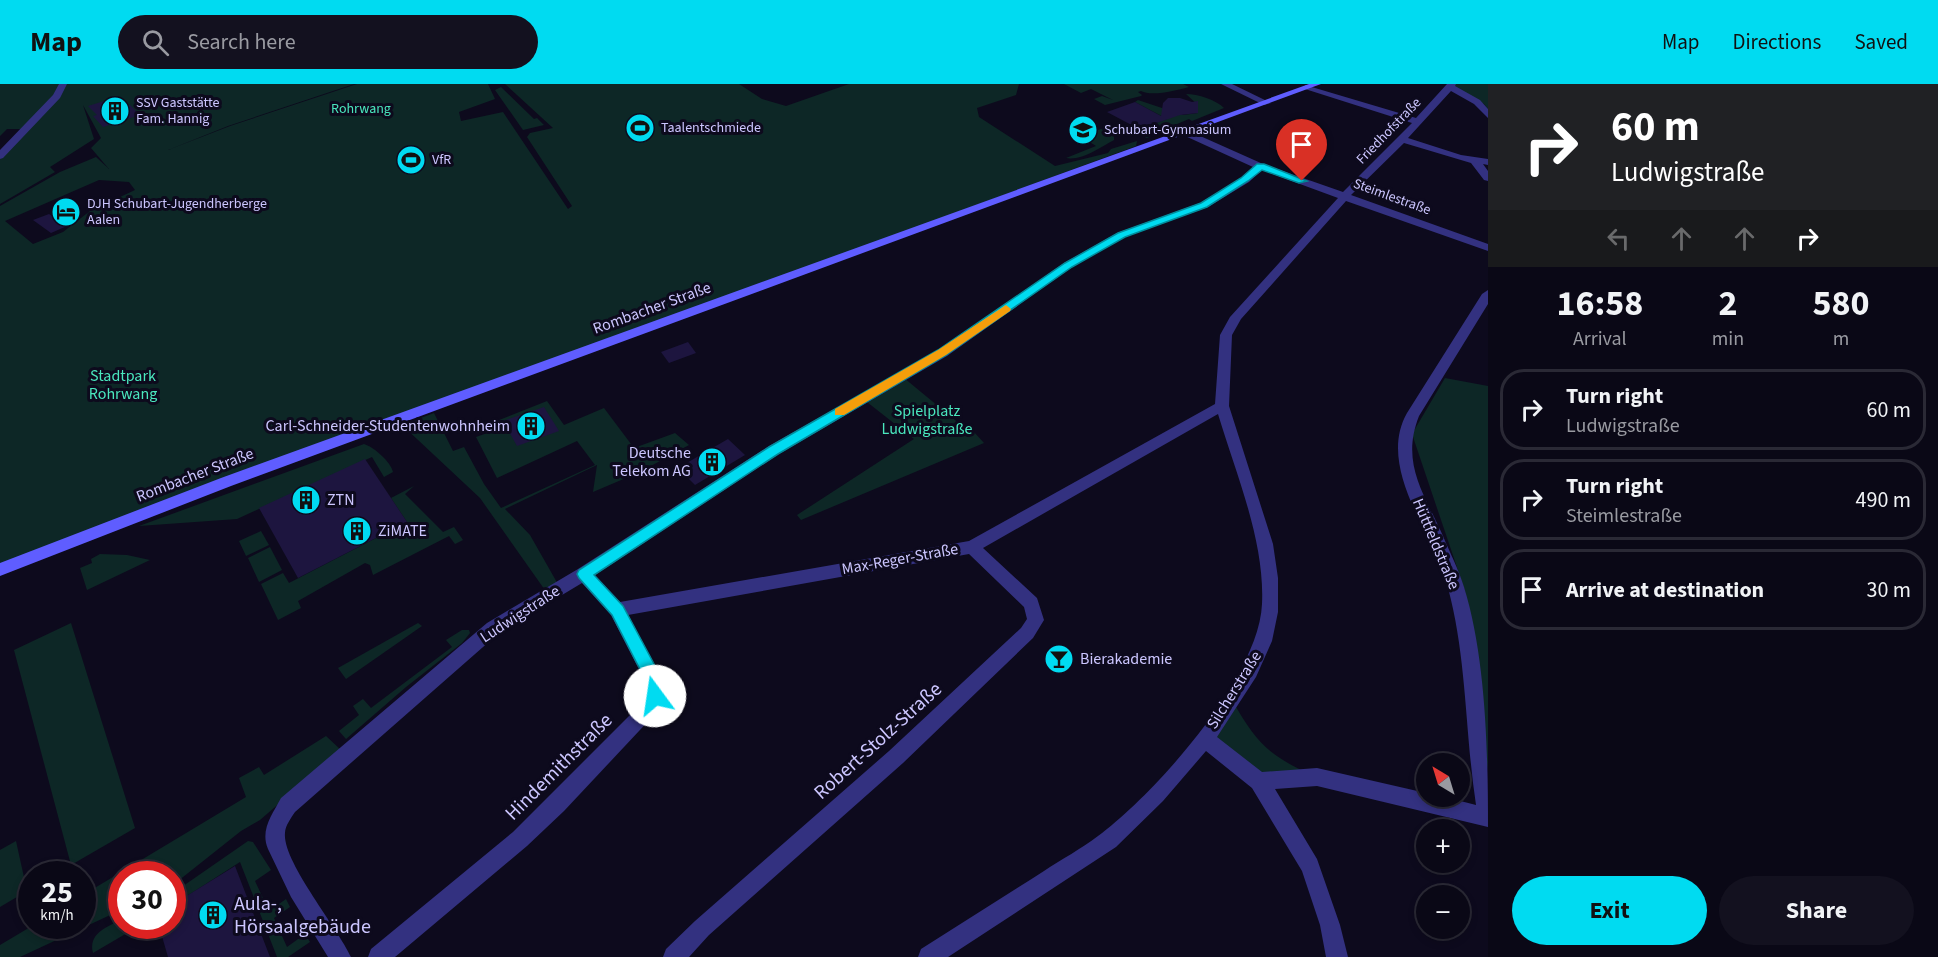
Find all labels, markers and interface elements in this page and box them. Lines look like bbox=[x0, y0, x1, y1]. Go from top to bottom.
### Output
search box bbox=[118, 15, 538, 69]
text: Map bbox=[30, 22, 82, 62]
icon: search bbox=[139, 26, 172, 59]
text: Search here bbox=[187, 26, 296, 58]
text: Map bbox=[1662, 27, 1700, 57]
text: Directions bbox=[1733, 27, 1821, 57]
text: Saved bbox=[1854, 27, 1908, 57]
place label: SSV Gaststätte Fam. Hannig bbox=[136, 93, 220, 129]
street label: Friedhofstraße bbox=[1352, 93, 1426, 169]
building icon: SSV Gaststätte Fam. Hannig bbox=[99, 95, 131, 127]
text: 60 m bbox=[1611, 97, 1700, 157]
park label: Rohrwang bbox=[331, 99, 391, 119]
icon: right bbox=[1512, 108, 1590, 186]
sports icon: Taalentschmiede bbox=[624, 112, 656, 144]
school or university icon: Schubart-Gymnasium bbox=[1067, 114, 1099, 146]
place label: Taalentschmiede bbox=[661, 118, 761, 138]
pin bbox=[1276, 119, 1327, 181]
place label: Schubart-Gymnasium bbox=[1104, 120, 1231, 140]
icon: arrive bbox=[1285, 128, 1318, 161]
sports icon: VfR bbox=[395, 144, 427, 176]
place label: VfR bbox=[432, 150, 451, 170]
text: Ludwigstraße bbox=[1611, 153, 1764, 192]
street label: Steimlestraße bbox=[1350, 174, 1434, 220]
place label: DJH Schubart-Jugendherberge Aalen bbox=[87, 194, 267, 230]
hotel icon: DJH Schubart-Jugendherberge Aalen bbox=[50, 196, 82, 228]
icon: left bbox=[1602, 222, 1635, 255]
icon: ahead bbox=[1665, 222, 1698, 255]
icon: ahead bbox=[1728, 222, 1761, 255]
icon: right bbox=[1791, 222, 1824, 255]
street label: Rombacher Straße bbox=[590, 276, 714, 340]
text: 16:58 bbox=[1556, 278, 1643, 329]
text: 2 bbox=[1718, 278, 1737, 329]
text: 580 bbox=[1813, 278, 1870, 329]
text: Arrival bbox=[1573, 325, 1627, 353]
text: min bbox=[1712, 325, 1744, 353]
text: m bbox=[1833, 325, 1849, 353]
park label: Stadtpark Rohrwang bbox=[89, 365, 157, 405]
text: Turn right bbox=[1566, 380, 1663, 412]
icon: right bbox=[1515, 393, 1548, 426]
text: 60 m bbox=[1866, 394, 1911, 426]
park label: Spielplatz Ludwigstraße bbox=[882, 400, 973, 440]
building icon: Carl-Schneider-Studentenwohnheim bbox=[515, 410, 547, 442]
text: Ludwigstraße bbox=[1566, 412, 1680, 440]
place label: Carl-Schneider-Studentenwohnheim bbox=[265, 415, 510, 437]
street label: Rombacher Straße bbox=[133, 442, 257, 508]
place label: Deutsche Telekom AG bbox=[612, 442, 691, 482]
building icon: Deutsche Telekom AG bbox=[696, 446, 728, 478]
text: Turn right bbox=[1566, 470, 1663, 502]
icon: right bbox=[1515, 483, 1548, 516]
building icon: ZTN bbox=[290, 484, 322, 516]
text: 490 m bbox=[1856, 484, 1911, 516]
place label: ZTN bbox=[327, 489, 355, 511]
street label: Hüttfeldstraße bbox=[1407, 495, 1465, 593]
text: Steimlestraße bbox=[1566, 502, 1682, 530]
building icon: ZiMATE bbox=[341, 515, 373, 547]
place label: ZiMATE bbox=[378, 520, 427, 542]
street label: Max-Reger-Straße bbox=[840, 538, 960, 580]
icon: arrive bbox=[1515, 573, 1548, 606]
text: Arrive at destination bbox=[1566, 574, 1764, 606]
text: 30 m bbox=[1866, 574, 1911, 606]
street label: Ludwigstraße bbox=[476, 580, 564, 648]
bar icon: Bierakademie bbox=[1043, 643, 1075, 675]
street label: Silcherstraße bbox=[1201, 647, 1267, 733]
place label: Bierakademie bbox=[1080, 648, 1172, 670]
position arrow bbox=[623, 664, 687, 728]
street label: Robert-Stolz-Straße bbox=[808, 676, 948, 806]
street label: Hindemithstraße bbox=[499, 707, 619, 827]
north arrow bbox=[1416, 753, 1470, 807]
map controls bbox=[1416, 753, 1470, 939]
button: + bbox=[1416, 819, 1470, 873]
speed limit sign: 30 bbox=[108, 861, 186, 939]
text: 25 bbox=[41, 871, 73, 914]
button: Exit bbox=[1512, 876, 1707, 945]
button: Share bbox=[1719, 876, 1914, 945]
button: − bbox=[1416, 885, 1470, 939]
place label: Aula-, Hörsaalgebäude bbox=[234, 890, 371, 941]
building icon: Aula-, Hörsaalgebäude bbox=[197, 899, 229, 931]
text: km/h bbox=[40, 905, 74, 926]

